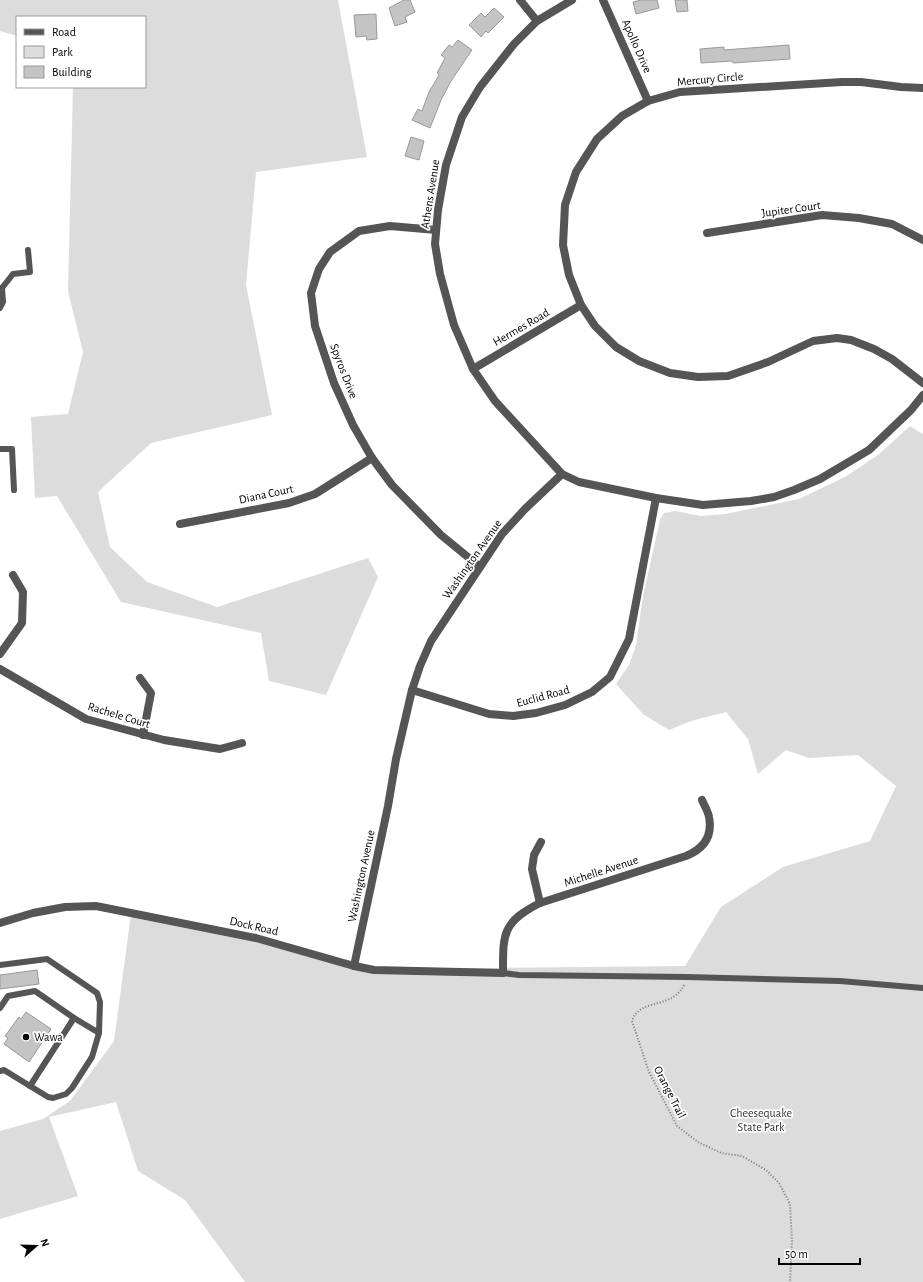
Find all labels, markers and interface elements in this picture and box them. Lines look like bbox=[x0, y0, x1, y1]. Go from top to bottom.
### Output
legend bbox=[16, 16, 146, 88]
street label: Apollo Drive bbox=[620, 17, 654, 75]
text: Road bbox=[52, 26, 76, 38]
text: Park bbox=[52, 46, 73, 58]
text: Building bbox=[52, 66, 92, 78]
street label: Mercury Circle bbox=[676, 70, 744, 89]
street label: Athens Avenue bbox=[419, 159, 441, 229]
street label: Jupiter Court bbox=[761, 199, 821, 219]
street label: Hermes Road bbox=[491, 306, 551, 348]
street label: Spyros Drive bbox=[327, 342, 360, 401]
street label: Diana Court bbox=[238, 482, 294, 506]
street label: Washington Avenue bbox=[440, 517, 504, 601]
street label: Euclid Road bbox=[515, 683, 571, 709]
street label: Rachele Court bbox=[86, 700, 152, 730]
street label: Washington Avenue bbox=[345, 829, 377, 923]
street label: Michelle Avenue bbox=[562, 853, 640, 889]
street label: Dock Road bbox=[228, 915, 280, 937]
place label: Wawa bbox=[34, 1031, 63, 1043]
marker: Wawa bbox=[21, 1032, 31, 1042]
street label: Orange Trail bbox=[652, 1064, 688, 1120]
park label: Cheesequake State Park bbox=[730, 1107, 792, 1133]
north arrow bbox=[16, 1226, 56, 1266]
text: N bbox=[38, 1237, 51, 1248]
scale bar bbox=[779, 1240, 860, 1266]
text: 50 m bbox=[785, 1248, 808, 1260]

